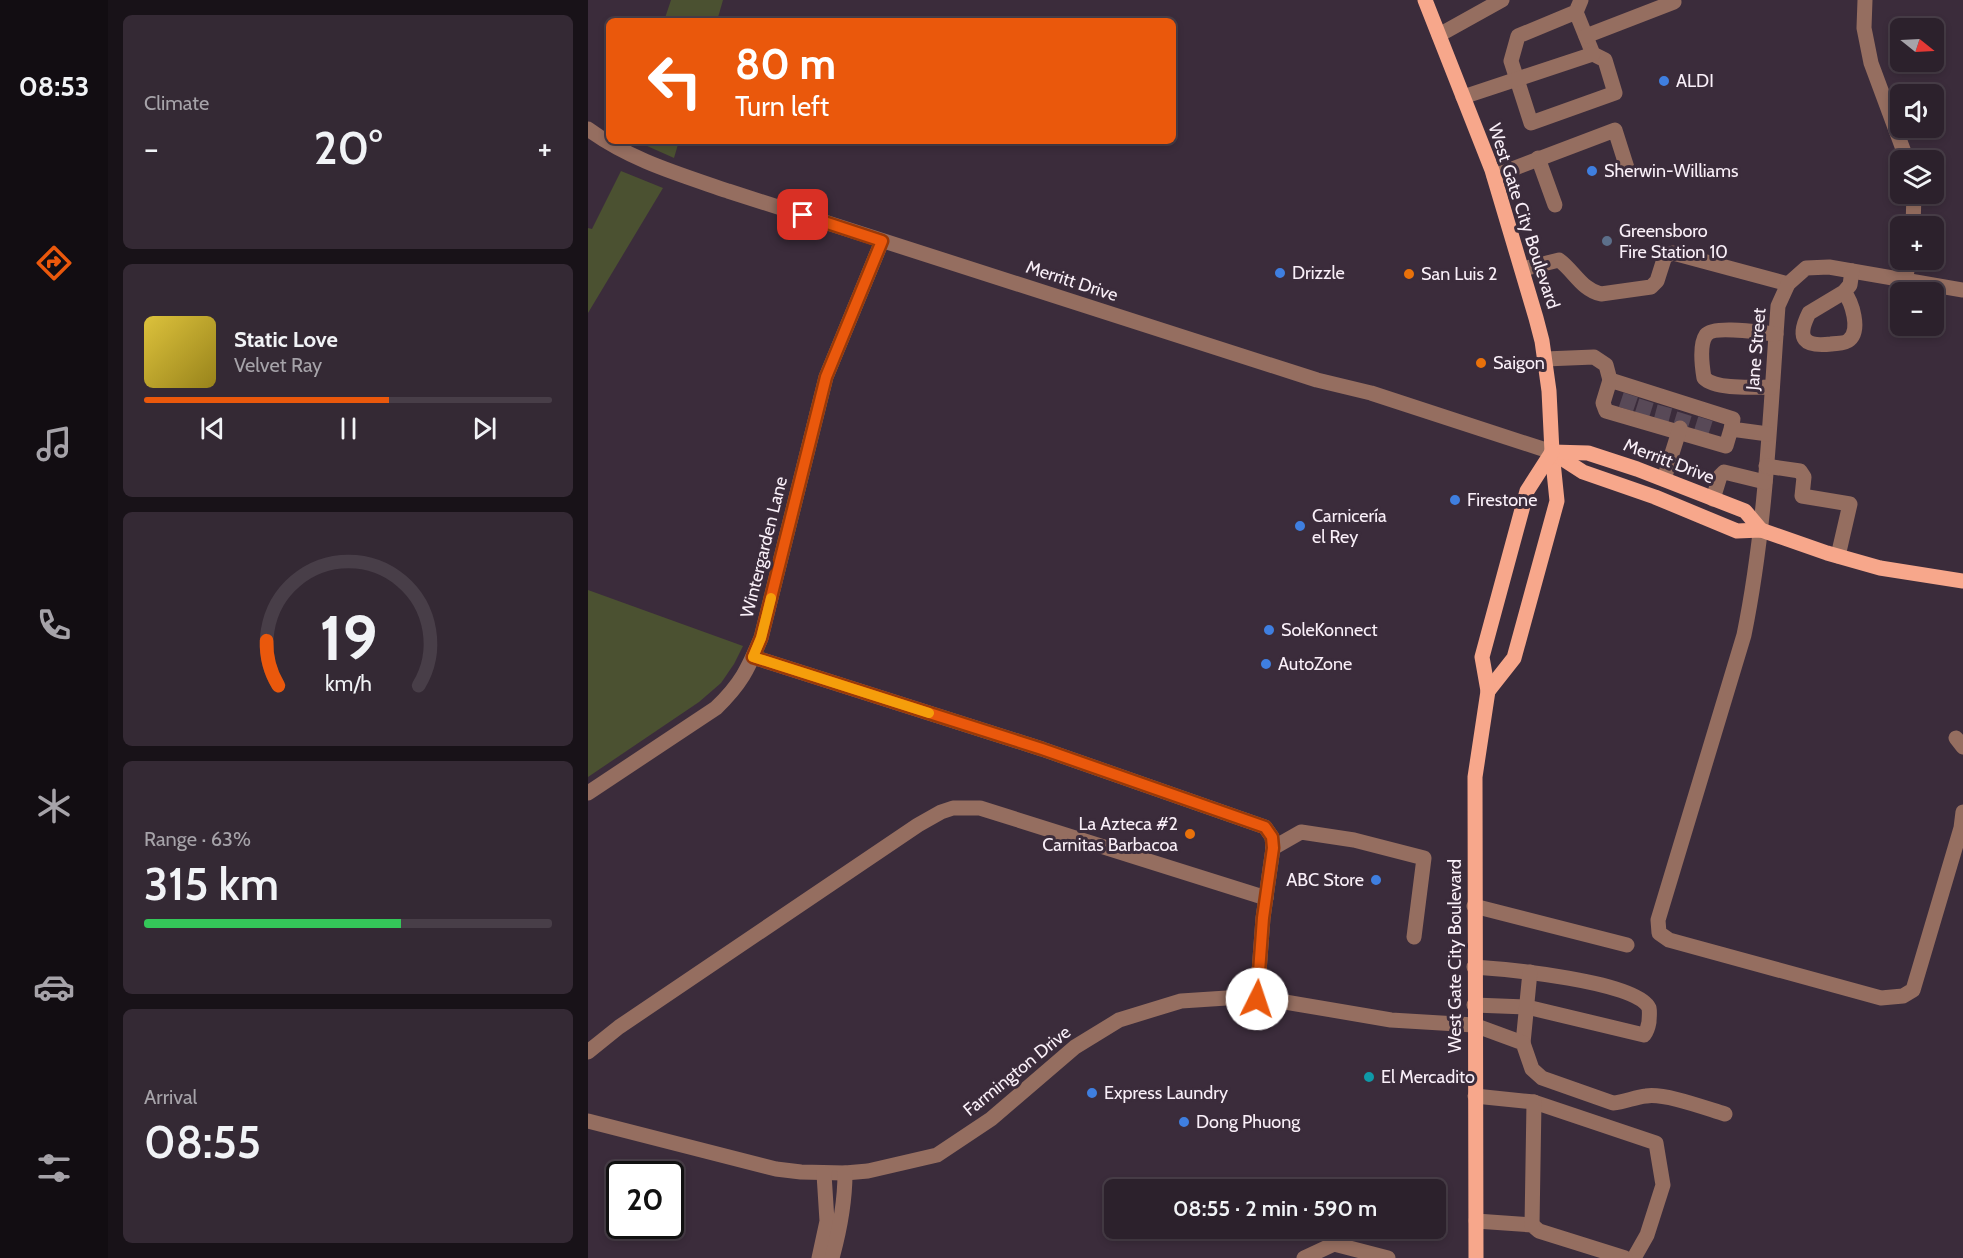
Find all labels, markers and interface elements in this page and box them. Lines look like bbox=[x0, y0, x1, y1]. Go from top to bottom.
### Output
north arrow bbox=[1890, 18, 1944, 72]
map controls bbox=[1890, 18, 1944, 336]
text: 80 m bbox=[735, 38, 836, 90]
icon: left bbox=[636, 42, 714, 120]
text: 08:53 bbox=[19, 70, 89, 103]
place label: ALDI bbox=[1676, 70, 1714, 92]
marker: ALDI bbox=[1657, 74, 1671, 88]
button: sound bbox=[1890, 84, 1944, 138]
text: Turn left bbox=[735, 90, 829, 123]
text: Climate bbox=[144, 91, 209, 115]
street label: West Gate City Boulevard bbox=[1484, 120, 1564, 312]
text: 20° bbox=[314, 121, 382, 175]
text: − bbox=[144, 128, 159, 168]
text: + bbox=[537, 128, 552, 168]
button: layers bbox=[1890, 150, 1944, 204]
place label: Sherwin-Williams bbox=[1604, 160, 1738, 182]
marker: Sherwin-Williams bbox=[1585, 164, 1599, 178]
pin bbox=[777, 189, 828, 240]
icon: arrive bbox=[786, 198, 819, 231]
button: + bbox=[1890, 216, 1944, 270]
place label: Greensboro Fire Station 10 bbox=[1619, 220, 1728, 263]
marker: Greensboro Fire Station 10 bbox=[1600, 234, 1614, 248]
icon: directions bbox=[33, 242, 75, 284]
street label: Merritt Drive bbox=[1023, 256, 1121, 306]
place label: Drizzle bbox=[1292, 262, 1345, 284]
place label: San Luis 2 bbox=[1421, 263, 1497, 285]
marker: Drizzle bbox=[1273, 266, 1287, 280]
marker: San Luis 2 bbox=[1402, 267, 1416, 281]
button: − bbox=[1890, 282, 1944, 336]
street label: Jane Street bbox=[1741, 307, 1771, 392]
text: Static Love bbox=[234, 326, 338, 353]
place label: Saigon bbox=[1493, 352, 1545, 374]
text: Velvet Ray bbox=[234, 353, 322, 377]
marker: Saigon bbox=[1474, 356, 1488, 370]
icon: previous bbox=[196, 412, 229, 445]
icon: pause bbox=[332, 412, 365, 445]
icon: next bbox=[468, 412, 501, 445]
icon: music bbox=[33, 423, 75, 465]
street label: Merritt Drive bbox=[1621, 434, 1717, 488]
street label: Wintergarden Lane bbox=[736, 474, 792, 620]
place label: Firestone bbox=[1467, 489, 1537, 511]
marker: Firestone bbox=[1448, 493, 1462, 507]
place label: Carnicería el Rey bbox=[1312, 505, 1387, 548]
marker: Carnicería el Rey bbox=[1293, 519, 1307, 533]
text: 19 bbox=[319, 600, 377, 676]
icon: phone bbox=[33, 604, 75, 646]
place label: SoleKonnect bbox=[1281, 619, 1378, 641]
marker: SoleKonnect bbox=[1262, 623, 1276, 637]
place label: AutoZone bbox=[1278, 653, 1352, 675]
marker: AutoZone bbox=[1259, 657, 1273, 671]
text: km/h bbox=[325, 670, 371, 696]
icon: climate bbox=[33, 785, 75, 827]
place label: La Azteca #2 Carnitas Barbacoa bbox=[1042, 813, 1178, 856]
text: Range · 63% bbox=[144, 827, 251, 851]
marker: La Azteca #2 Carnitas Barbacoa bbox=[1183, 827, 1197, 841]
text: 315 km bbox=[144, 857, 279, 911]
street label: West Gate City Boulevard bbox=[1444, 859, 1466, 1053]
place label: ABC Store bbox=[1286, 869, 1364, 891]
marker: ABC Store bbox=[1369, 873, 1383, 887]
icon: car bbox=[33, 966, 75, 1008]
position arrow bbox=[1225, 967, 1289, 1031]
street label: Farmington Drive bbox=[959, 1021, 1075, 1121]
place label: El Mercadito bbox=[1381, 1066, 1475, 1088]
marker: El Mercadito bbox=[1362, 1070, 1376, 1084]
place label: Express Laundry bbox=[1104, 1082, 1228, 1104]
text: Arrival bbox=[144, 1085, 197, 1109]
marker: Express Laundry bbox=[1085, 1086, 1099, 1100]
place label: Dong Phuong bbox=[1196, 1111, 1301, 1133]
text: 08:55 bbox=[144, 1115, 261, 1169]
marker: Dong Phuong bbox=[1177, 1115, 1191, 1129]
icon: filters bbox=[33, 1147, 75, 1189]
speed limit sign: 20 bbox=[606, 1161, 684, 1239]
text: 08:55 · 2 min · 590 m bbox=[1173, 1195, 1377, 1222]

